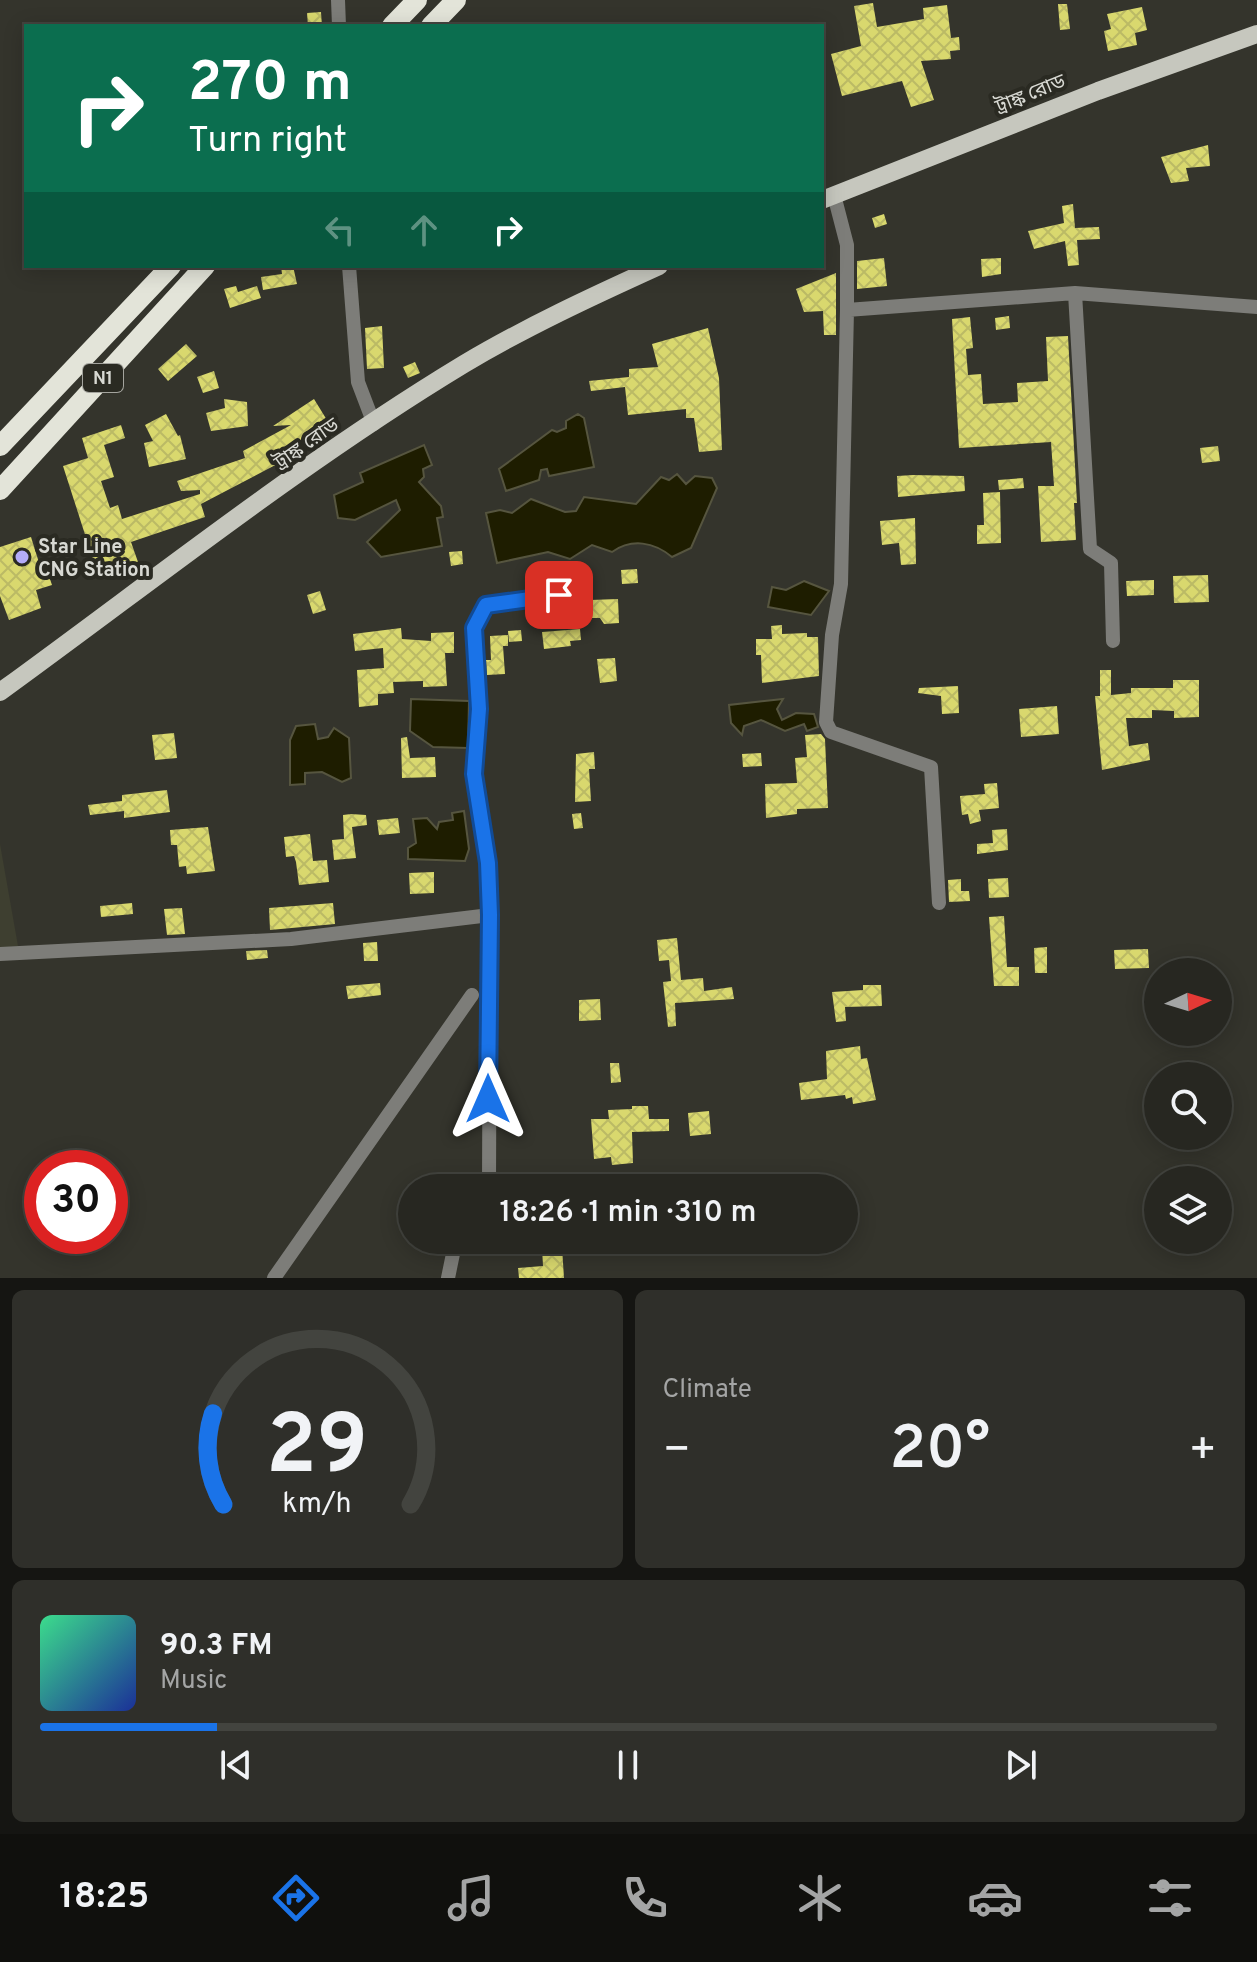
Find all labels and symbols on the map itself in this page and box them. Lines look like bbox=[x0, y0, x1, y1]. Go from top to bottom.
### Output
street label: ট্রাঙ্ক রোড bbox=[990, 68, 1070, 121]
road number: N1 bbox=[83, 364, 123, 392]
street label: ট্রাঙ্ক রোড bbox=[268, 412, 345, 477]
place label: Star Line CNG Station bbox=[38, 535, 150, 584]
marker: Star Line CNG Station bbox=[13, 548, 31, 566]
pin bbox=[525, 561, 593, 629]
north arrow bbox=[1144, 958, 1232, 1046]
position arrow bbox=[446, 1057, 530, 1141]
speed limit sign: 30 bbox=[24, 1150, 128, 1254]

